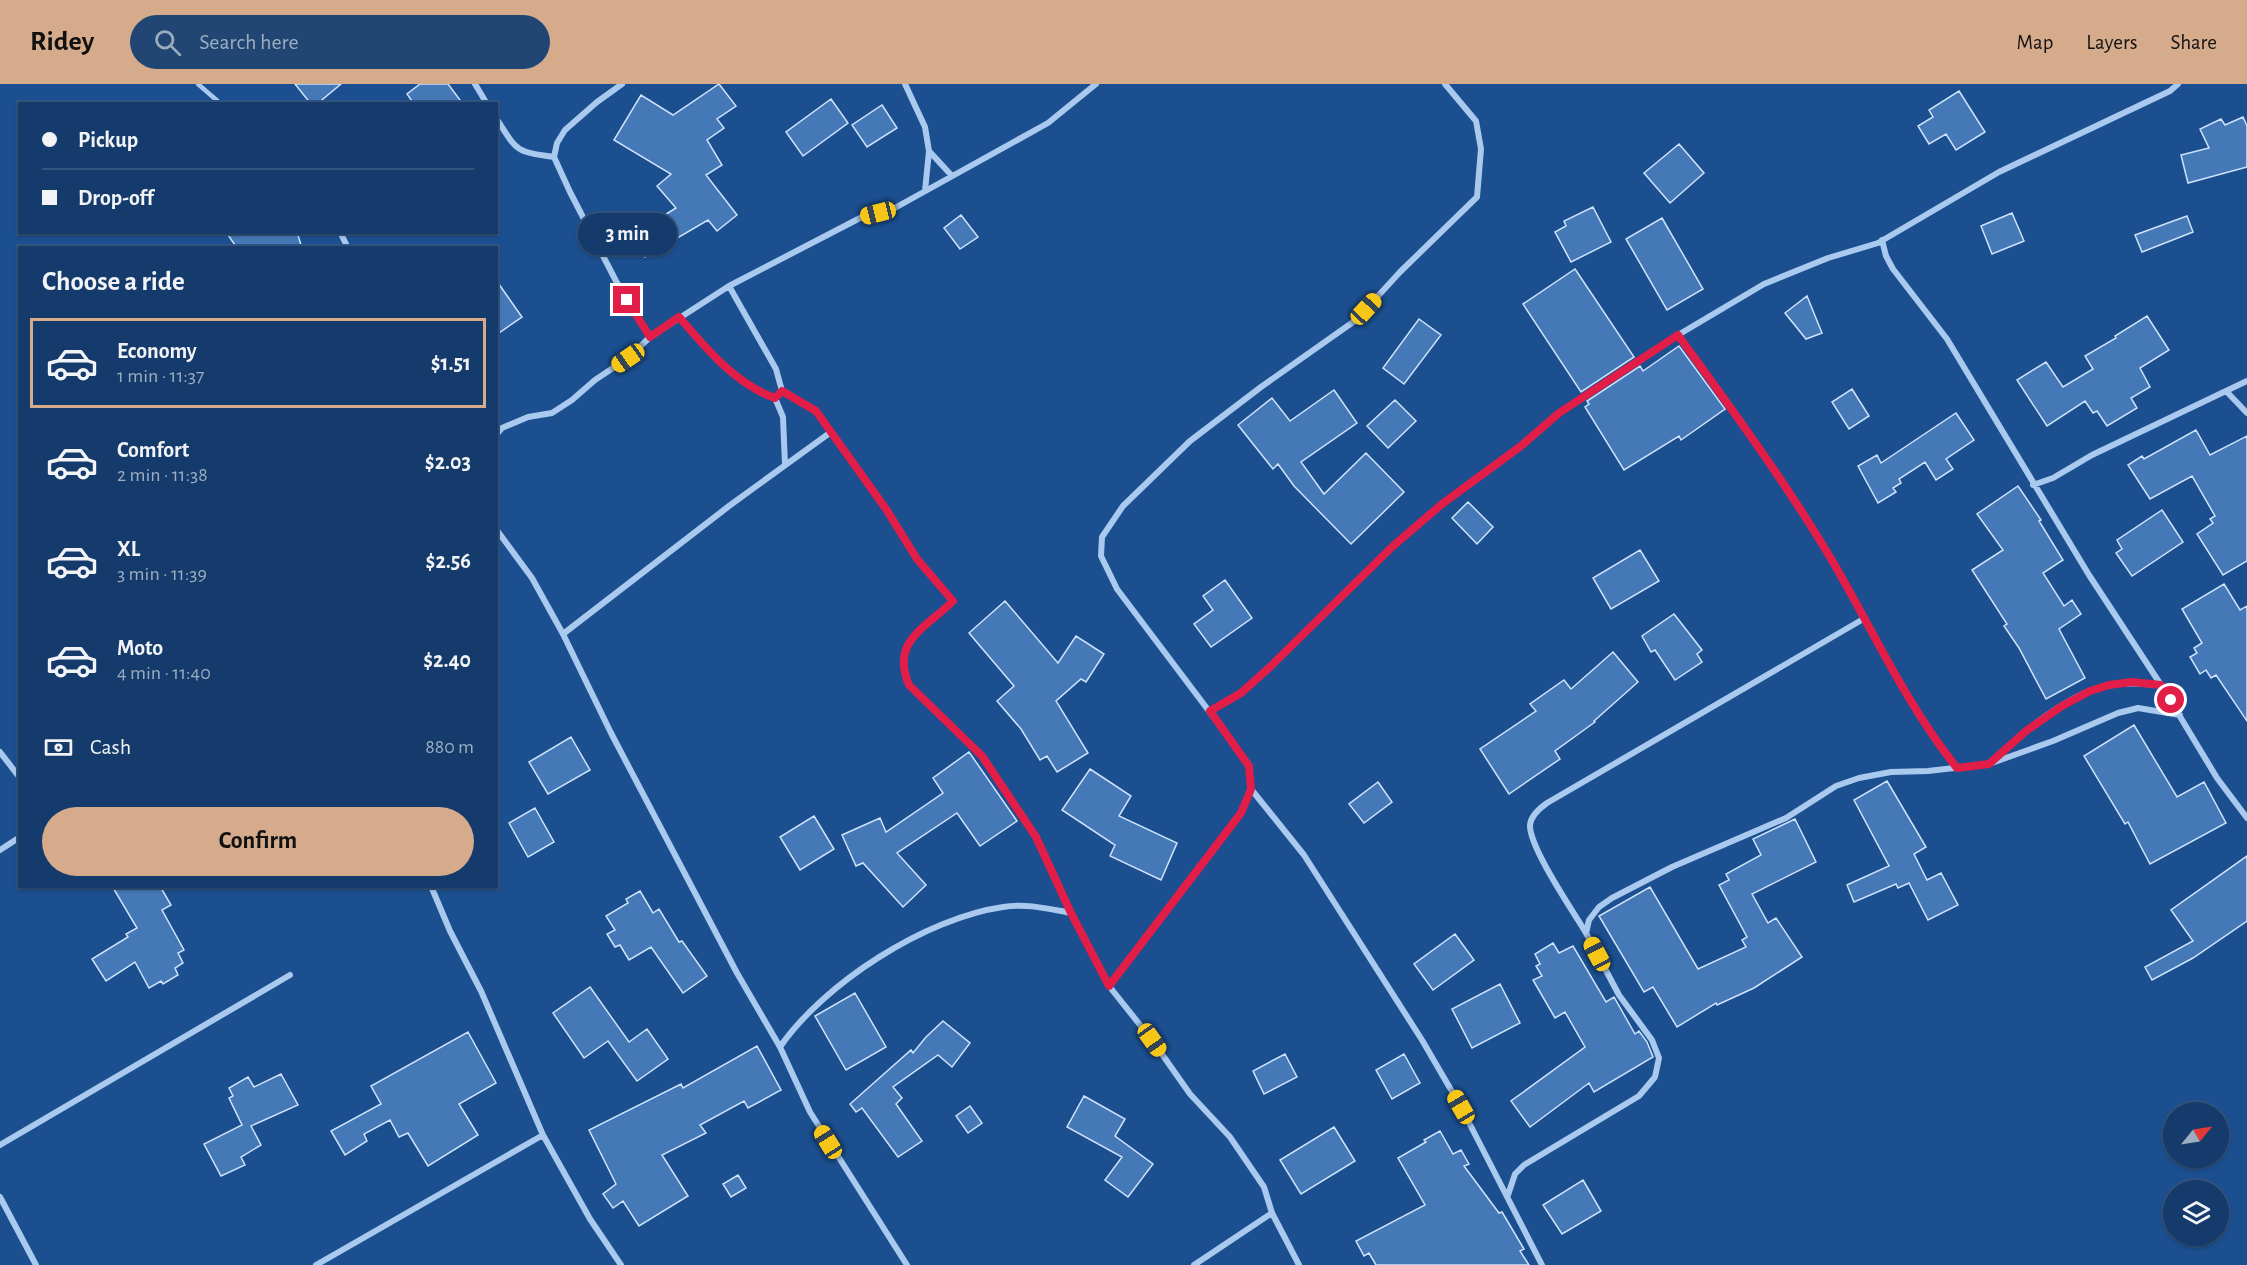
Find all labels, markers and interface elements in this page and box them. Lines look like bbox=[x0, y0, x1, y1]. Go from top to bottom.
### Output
search box bbox=[130, 15, 550, 69]
icon: search bbox=[151, 26, 184, 59]
text: Ridey bbox=[30, 28, 94, 56]
text: Search here bbox=[199, 31, 299, 53]
text: Map bbox=[2017, 32, 2053, 53]
text: Layers bbox=[2086, 32, 2137, 53]
text: Share bbox=[2170, 32, 2217, 53]
text: Pickup bbox=[78, 129, 138, 151]
text: Drop-off bbox=[78, 187, 154, 209]
car bbox=[858, 200, 898, 226]
callout: 3 min bbox=[578, 213, 676, 255]
text: 3 min bbox=[606, 224, 649, 244]
text: Choose a ride bbox=[42, 268, 185, 295]
route end bbox=[613, 286, 640, 313]
car bbox=[1347, 290, 1385, 328]
icon: car bbox=[45, 336, 99, 390]
text: Economy bbox=[117, 340, 197, 362]
car bbox=[608, 340, 648, 376]
text: $1.51 bbox=[431, 352, 471, 374]
text: 1 min · 11:37 bbox=[117, 366, 204, 386]
icon: car bbox=[45, 435, 99, 489]
text: Comfort bbox=[117, 439, 189, 461]
text: $2.03 bbox=[425, 451, 471, 473]
text: 2 min · 11:38 bbox=[117, 465, 208, 485]
icon: car bbox=[45, 534, 99, 588]
text: XL bbox=[117, 538, 140, 560]
text: $2.56 bbox=[426, 550, 471, 572]
text: 3 min · 11:39 bbox=[117, 564, 207, 584]
icon: car bbox=[45, 633, 99, 687]
text: Moto bbox=[117, 637, 163, 659]
text: $2.40 bbox=[423, 649, 471, 671]
text: 4 min · 11:40 bbox=[117, 663, 211, 683]
route start bbox=[2157, 686, 2184, 713]
icon: cash bbox=[42, 731, 75, 764]
text: Cash bbox=[90, 736, 131, 758]
text: 880 m bbox=[425, 737, 474, 757]
button: Confirm bbox=[42, 807, 474, 876]
car bbox=[1581, 934, 1613, 974]
car bbox=[1134, 1020, 1170, 1060]
car bbox=[1444, 1087, 1478, 1127]
north arrow bbox=[2163, 1102, 2229, 1168]
map controls bbox=[2163, 1102, 2229, 1246]
car bbox=[811, 1122, 845, 1162]
button: layers bbox=[2163, 1180, 2229, 1246]

